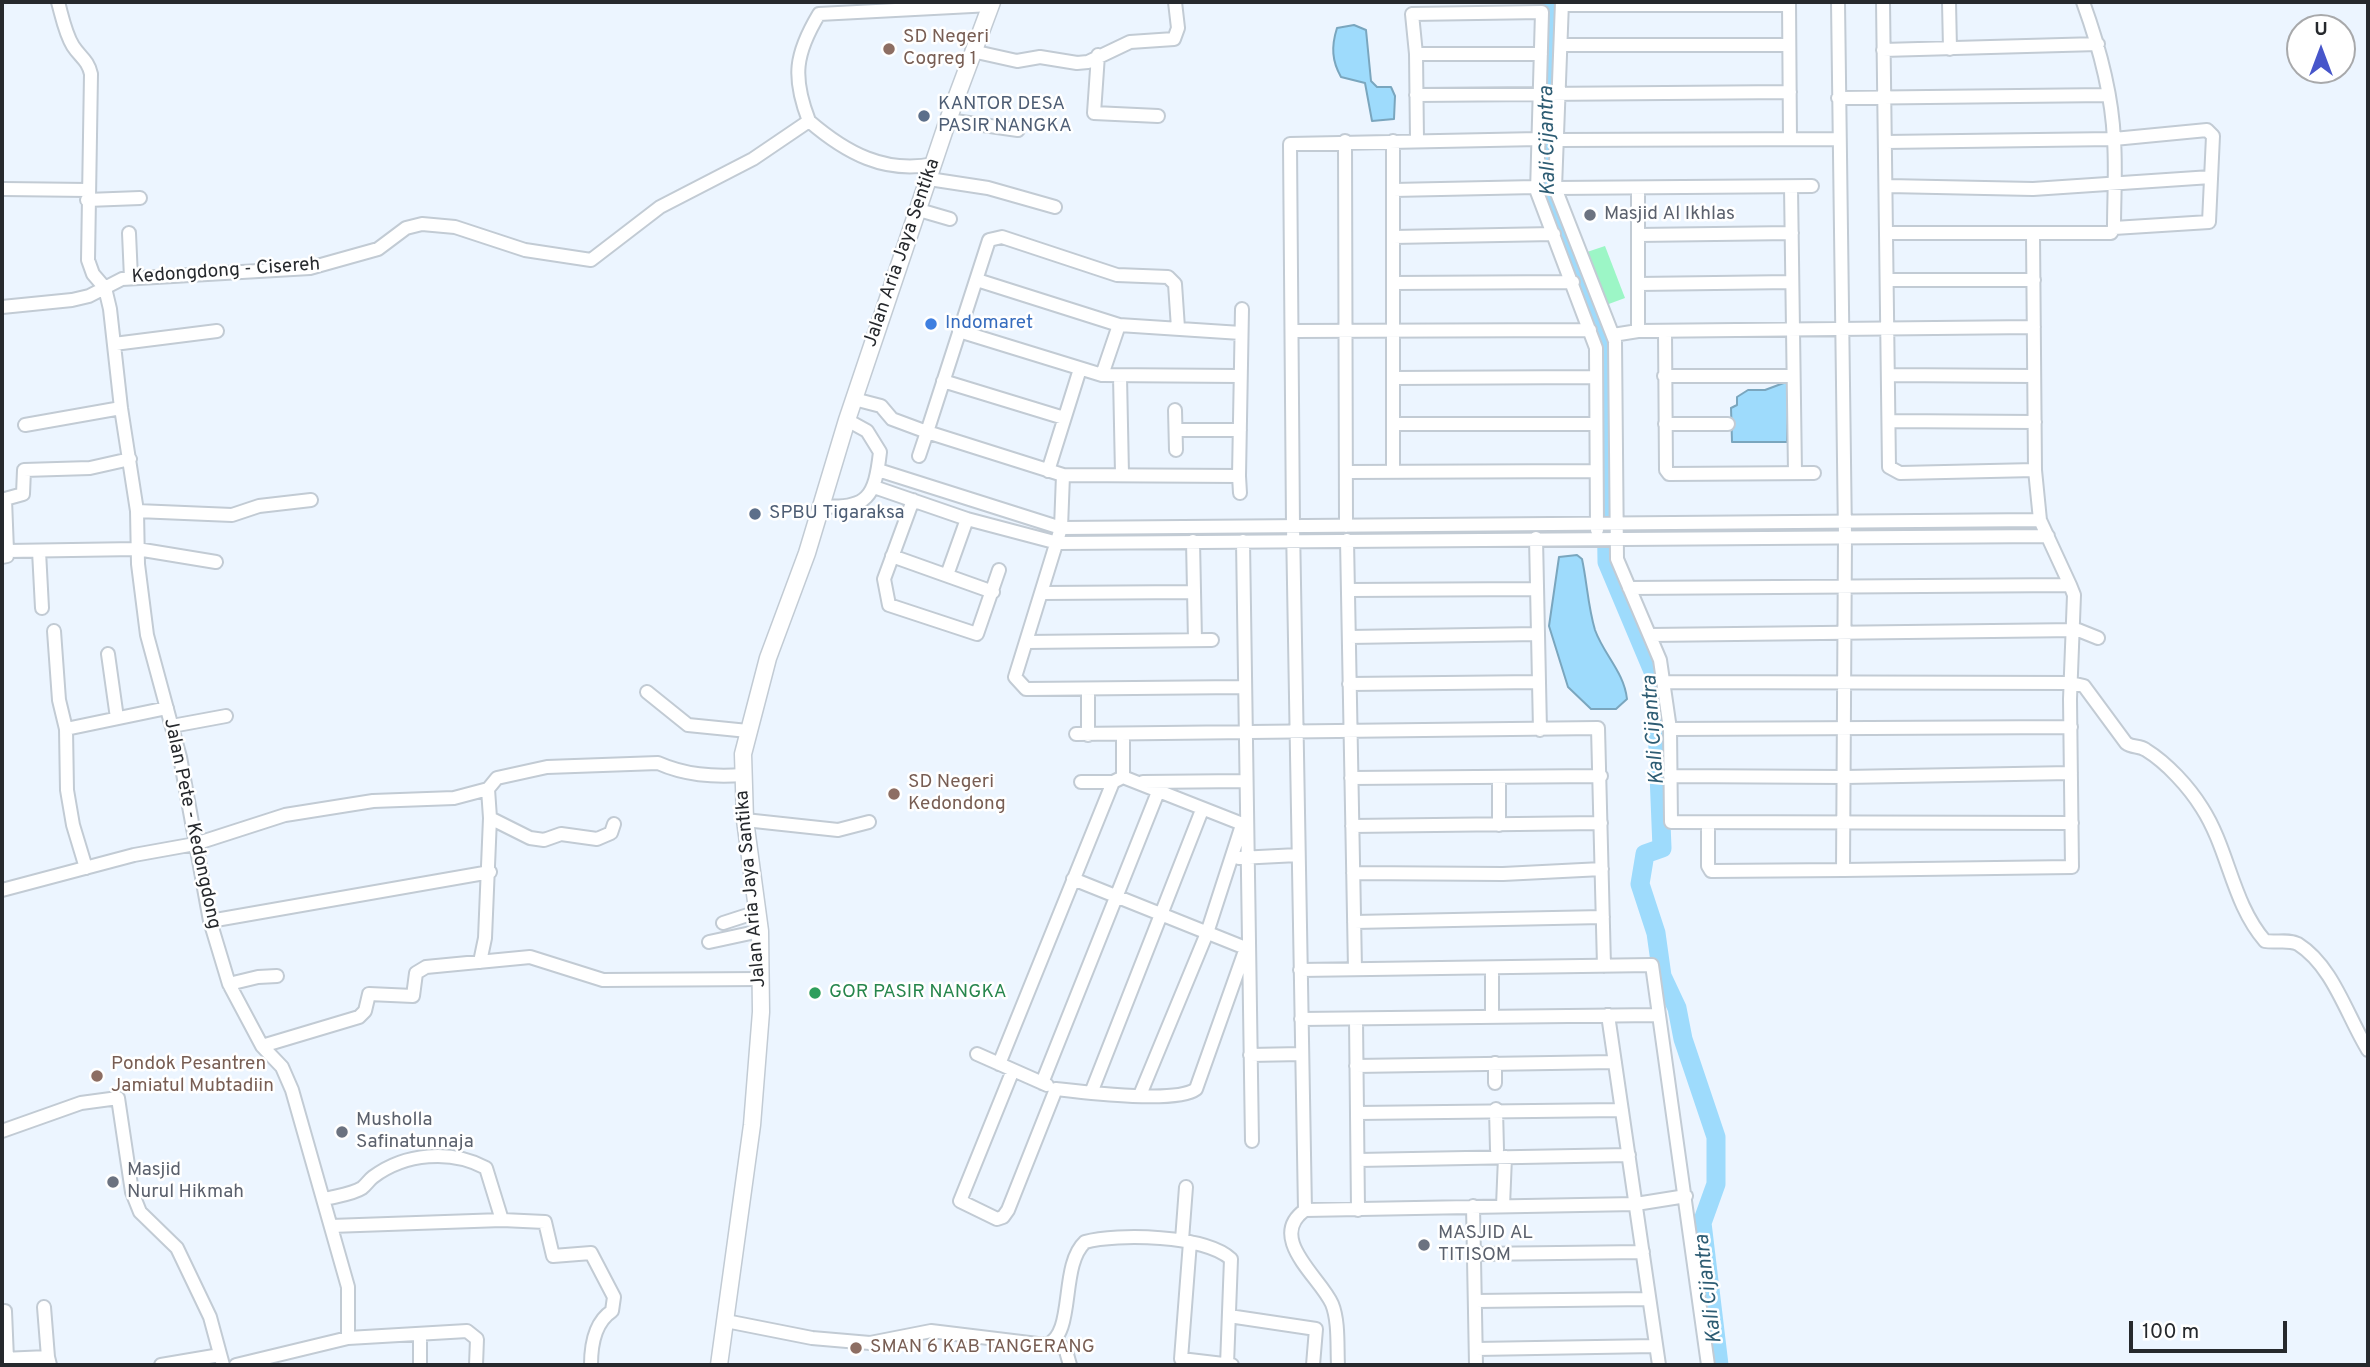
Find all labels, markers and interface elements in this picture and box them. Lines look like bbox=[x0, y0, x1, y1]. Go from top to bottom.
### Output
north arrow bbox=[2286, 14, 2356, 84]
text: U bbox=[2314, 18, 2328, 42]
place label: SD Negeri Cogreg 1 bbox=[903, 27, 989, 71]
marker: SD Negeri Cogreg 1 bbox=[881, 41, 897, 57]
water label: Kali Cijantra bbox=[1535, 86, 1563, 196]
place label: KANTOR DESA PASIR NANGKA bbox=[938, 94, 1072, 138]
marker: KANTOR DESA PASIR NANGKA bbox=[916, 108, 932, 124]
street label: Jalan Aria Jaya Sentika bbox=[860, 156, 946, 350]
place label: Masjid Al Ikhlas bbox=[1604, 204, 1735, 226]
marker: Masjid Al Ikhlas bbox=[1582, 207, 1598, 223]
street label: Kedongdong - Cisereh bbox=[131, 254, 321, 290]
place label: Indomaret bbox=[945, 313, 1033, 335]
marker: Indomaret bbox=[923, 316, 939, 332]
place label: SPBU Tigaraksa bbox=[769, 503, 905, 525]
marker: SPBU Tigaraksa bbox=[747, 506, 763, 522]
water label: Kali Cijantra bbox=[1639, 674, 1671, 786]
street label: Jalan Pete - Kedongdong bbox=[158, 717, 224, 931]
place label: SD Negeri Kedondong bbox=[908, 772, 1006, 816]
marker: SD Negeri Kedondong bbox=[886, 786, 902, 802]
street label: Jalan Aria Jaya Santika bbox=[732, 789, 772, 989]
place label: GOR PASIR NANGKA bbox=[829, 982, 1007, 1004]
marker: GOR PASIR NANGKA bbox=[807, 985, 823, 1001]
place label: Pondok Pesantren Jamiatul Mubtadiin bbox=[111, 1054, 274, 1098]
marker: Pondok Pesantren Jamiatul Mubtadiin bbox=[89, 1068, 105, 1084]
place label: Musholla Safinatunnaja bbox=[356, 1110, 474, 1154]
marker: Musholla Safinatunnaja bbox=[334, 1124, 350, 1140]
place label: Masjid Nurul Hikmah bbox=[127, 1160, 244, 1204]
marker: Masjid Nurul Hikmah bbox=[105, 1174, 121, 1190]
place label: MASJID AL TITISOM bbox=[1438, 1223, 1533, 1267]
water label: Kali Cijantra bbox=[1691, 1233, 1729, 1345]
marker: MASJID AL TITISOM bbox=[1416, 1237, 1432, 1253]
scale bar bbox=[2132, 1308, 2290, 1352]
text: 100 m bbox=[2142, 1319, 2199, 1346]
place label: SMAN 6 KAB TANGERANG bbox=[870, 1337, 1095, 1359]
marker: SMAN 6 KAB TANGERANG bbox=[848, 1340, 864, 1356]

